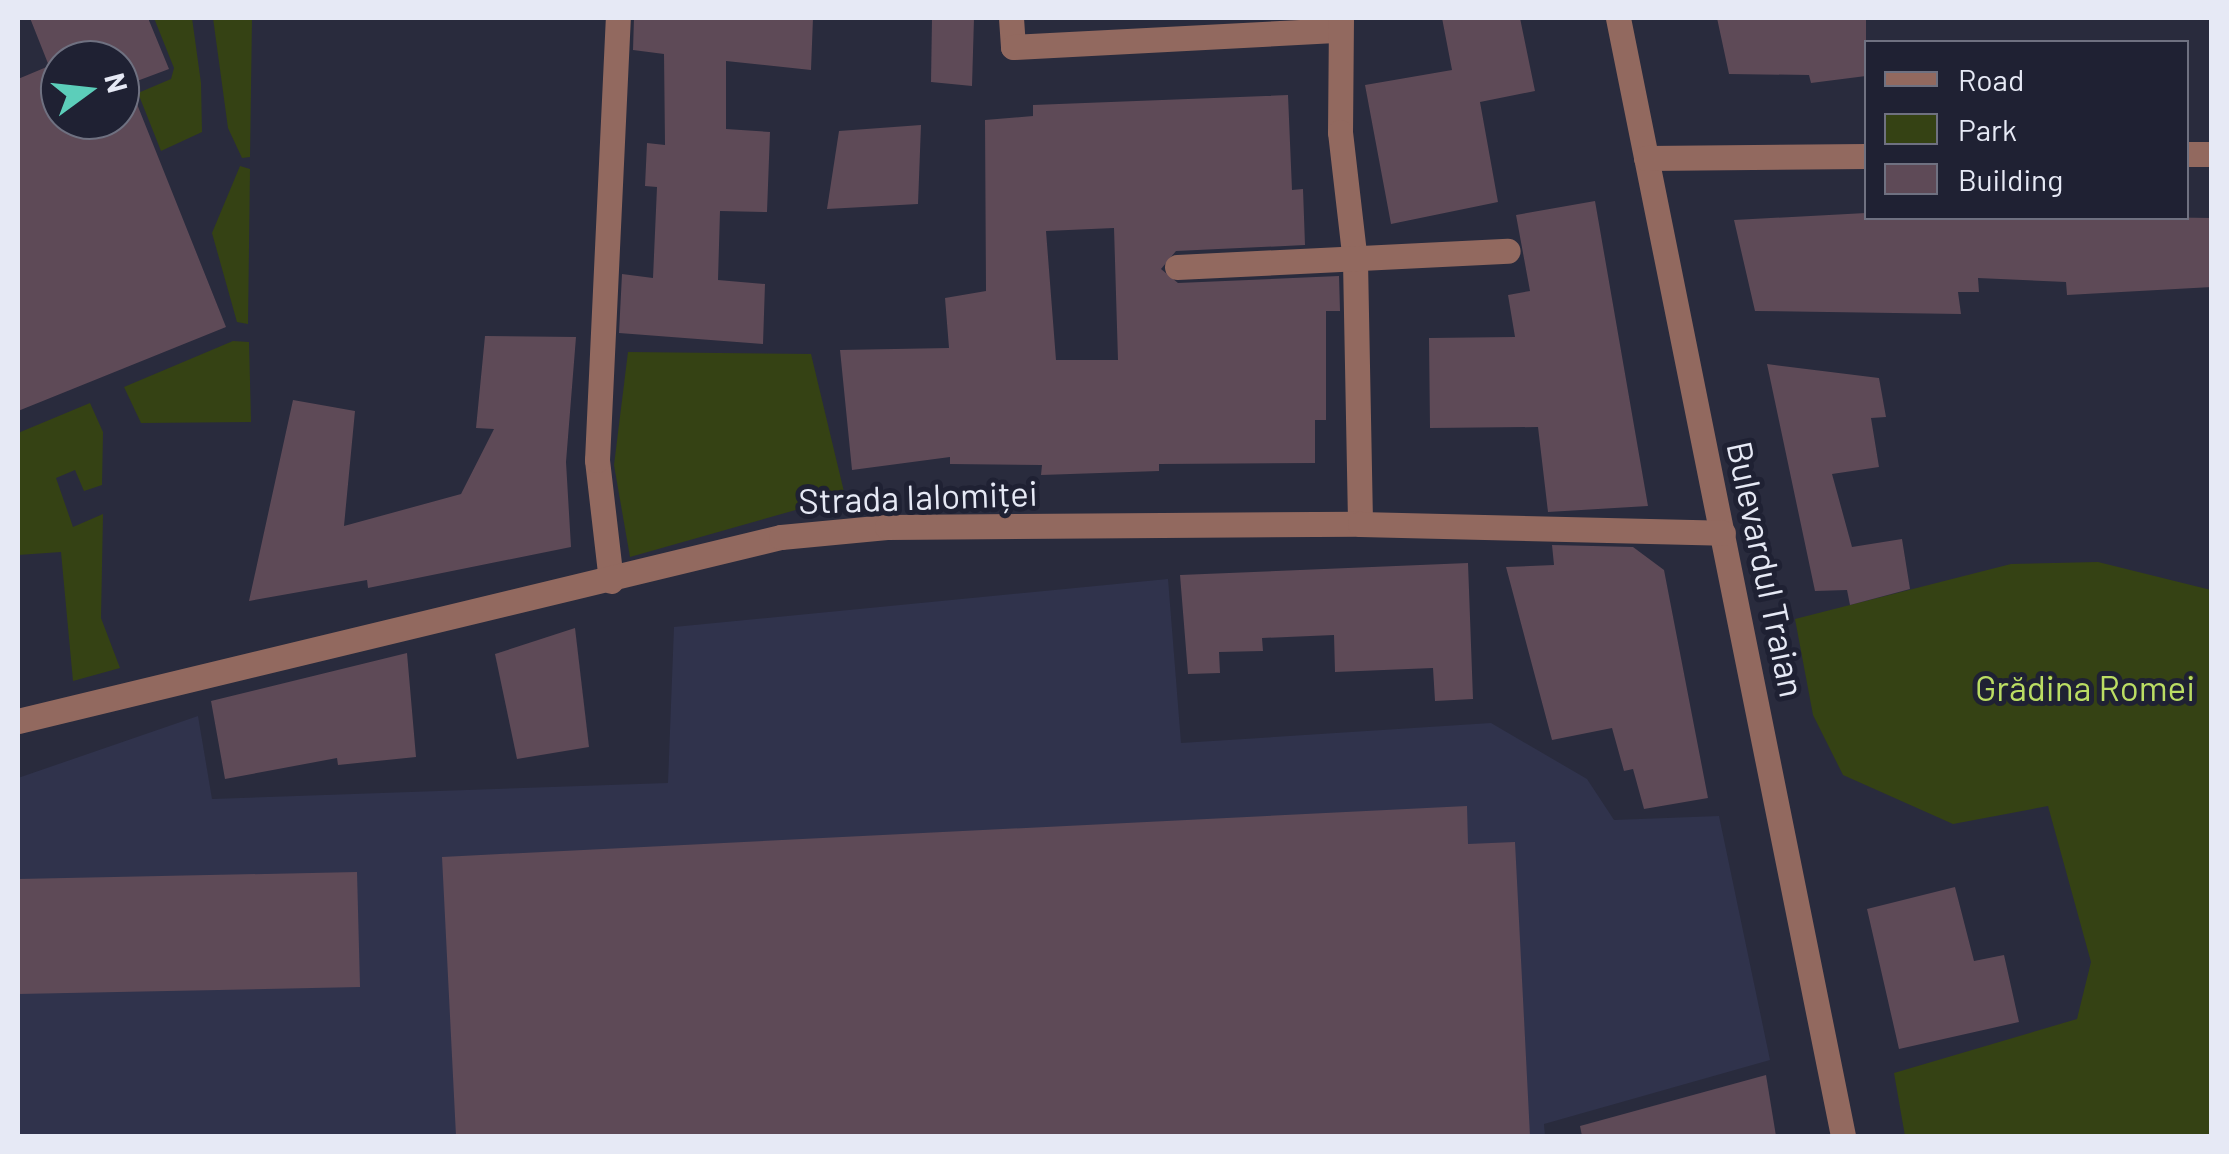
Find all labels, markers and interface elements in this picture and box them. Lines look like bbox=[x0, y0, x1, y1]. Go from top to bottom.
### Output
north arrow bbox=[40, 40, 140, 140]
legend bbox=[1864, 40, 2189, 220]
text: Road bbox=[1958, 61, 2024, 97]
text: N bbox=[98, 69, 136, 96]
text: Park bbox=[1958, 111, 2017, 147]
text: Building bbox=[1958, 161, 2063, 197]
street label: Bulevardul Traian bbox=[1719, 437, 1815, 701]
street label: Strada Ialomiței bbox=[798, 471, 1038, 521]
park label: Grădina Romei bbox=[1975, 666, 2195, 708]

